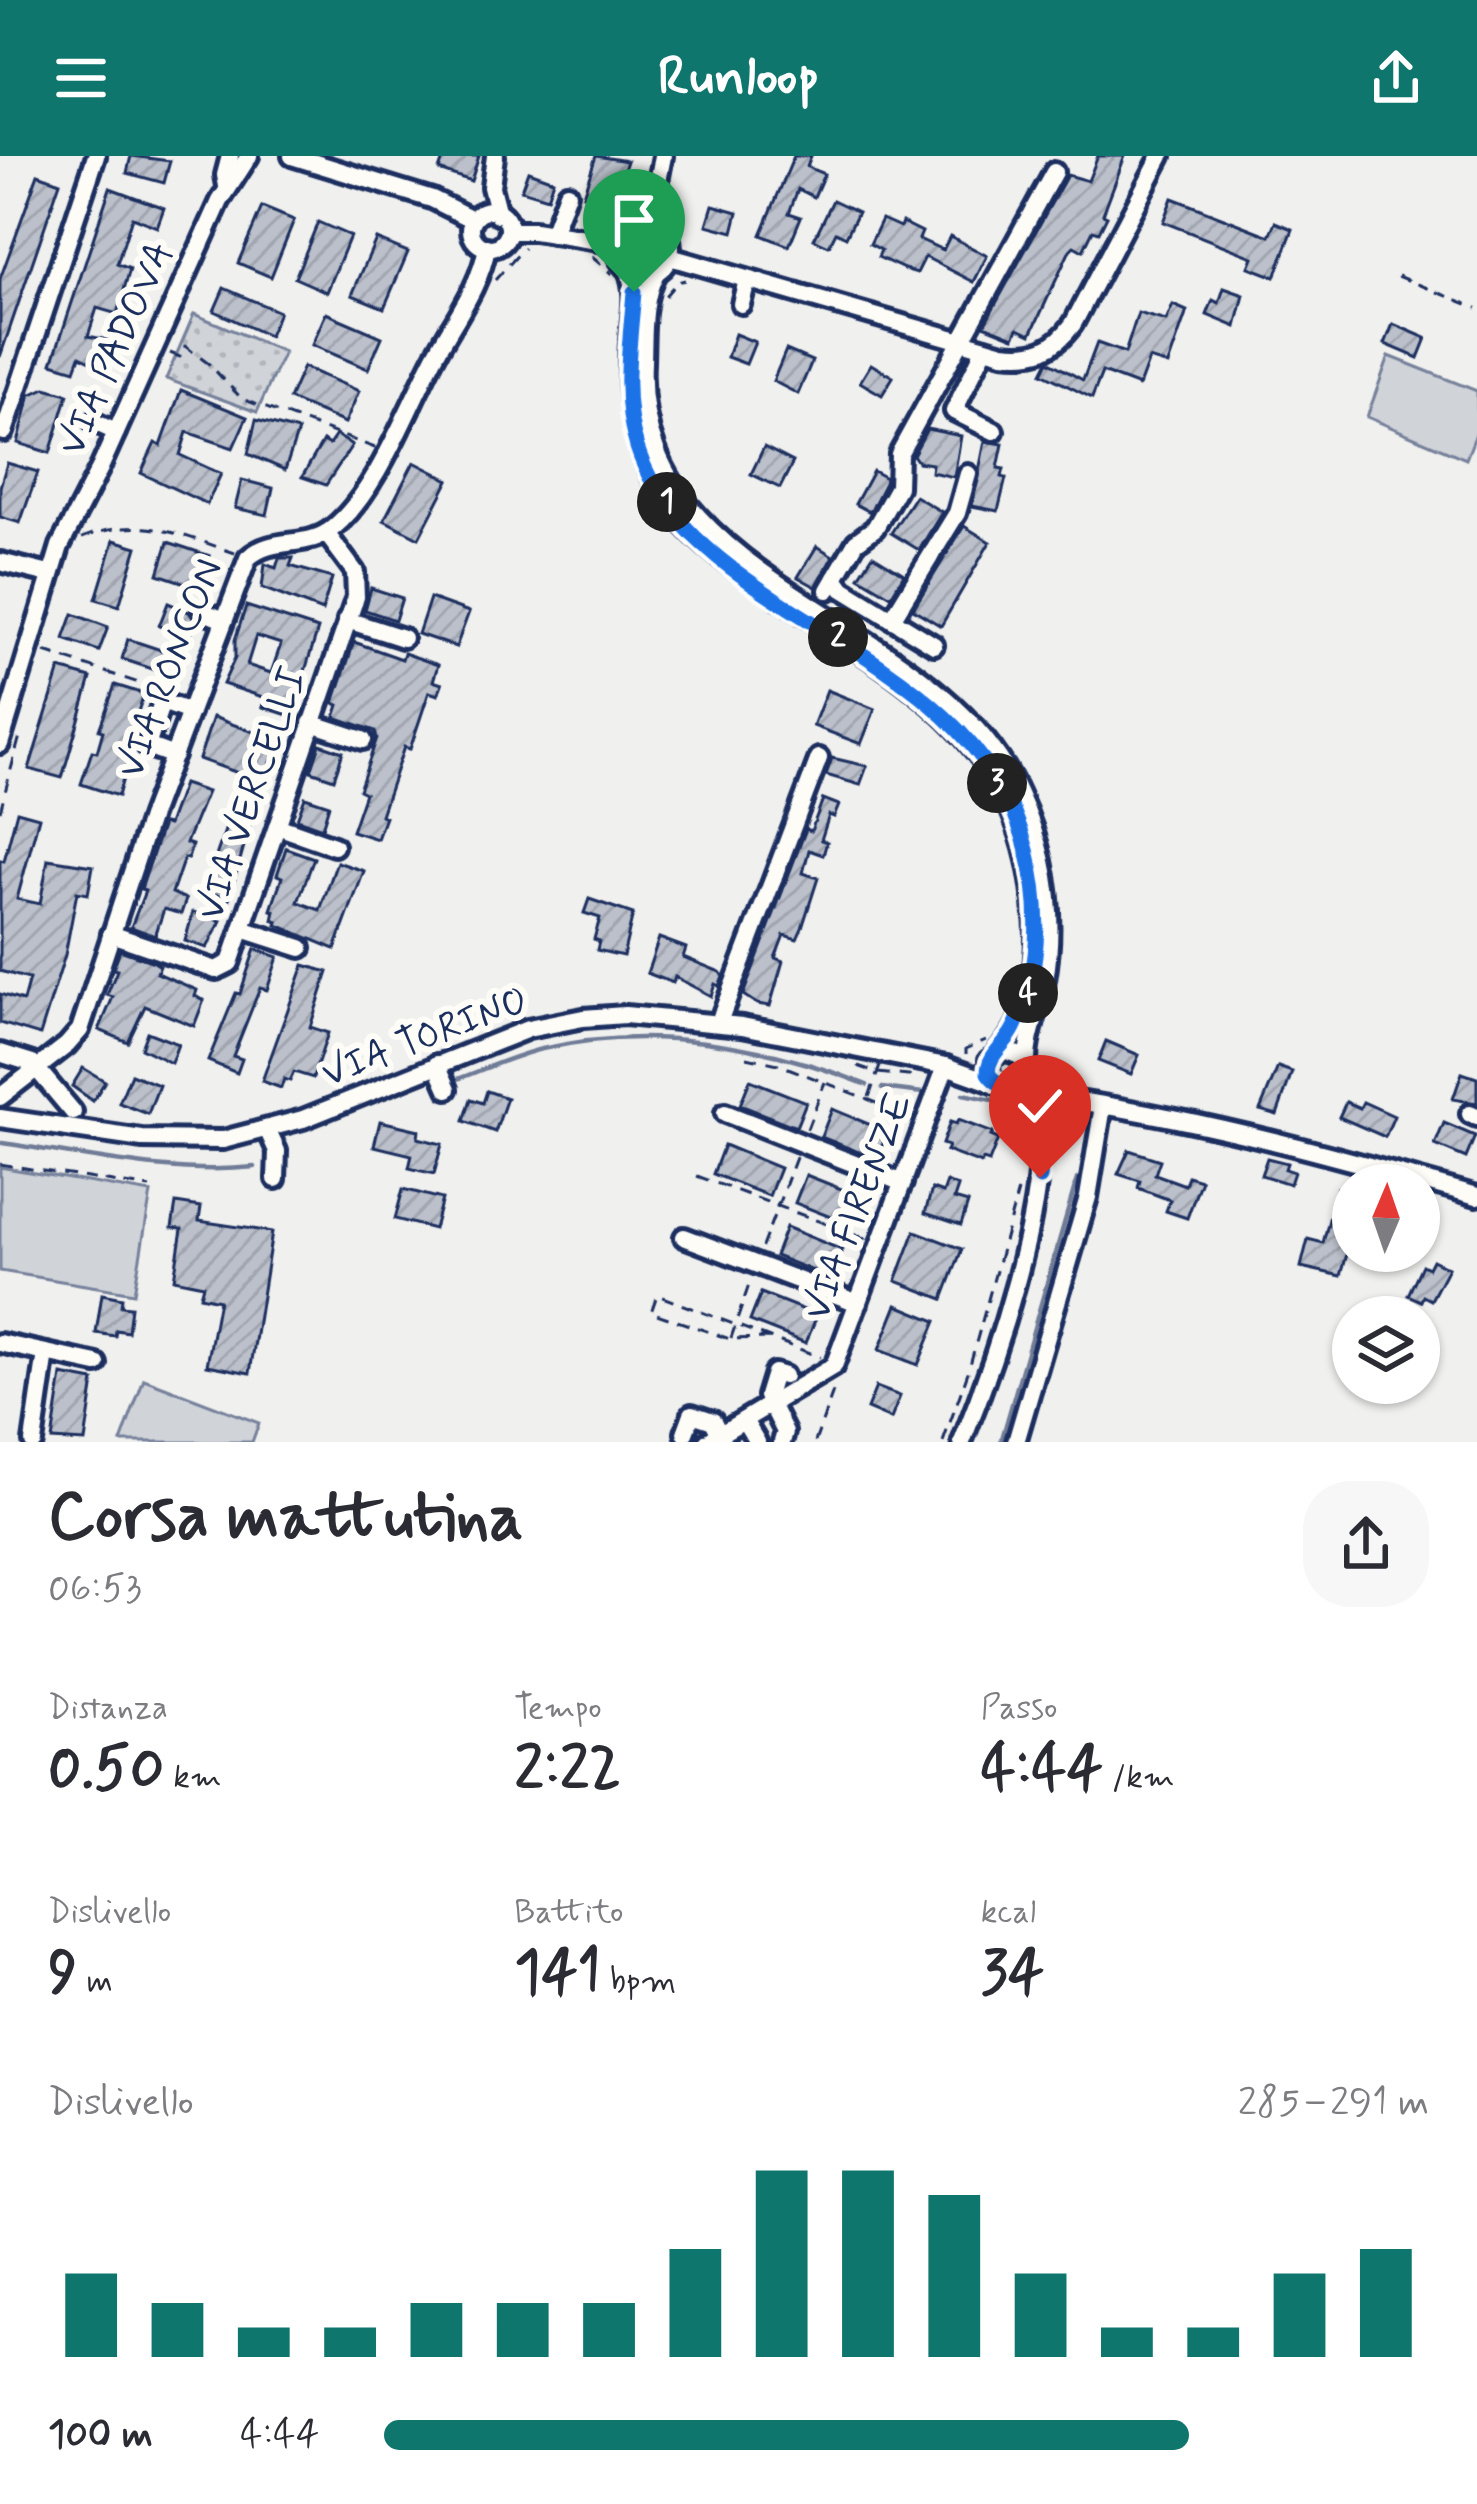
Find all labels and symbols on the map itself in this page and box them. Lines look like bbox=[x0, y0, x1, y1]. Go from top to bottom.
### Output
pin bbox=[583, 169, 685, 292]
street label: VIA PADOVA bbox=[47, 234, 187, 464]
pin: 1 bbox=[637, 472, 697, 532]
street label: VIA RONCON bbox=[106, 552, 236, 786]
pin: 2 bbox=[808, 607, 868, 667]
street label: VIA VERCELLI bbox=[186, 661, 320, 927]
pin: 3 bbox=[967, 753, 1027, 813]
pin: 4 bbox=[998, 963, 1058, 1023]
street label: VIA TORINO bbox=[315, 975, 535, 1101]
pin bbox=[989, 1055, 1091, 1178]
street label: VIA FIRENZE bbox=[792, 1086, 926, 1328]
north arrow bbox=[1332, 1164, 1440, 1272]

